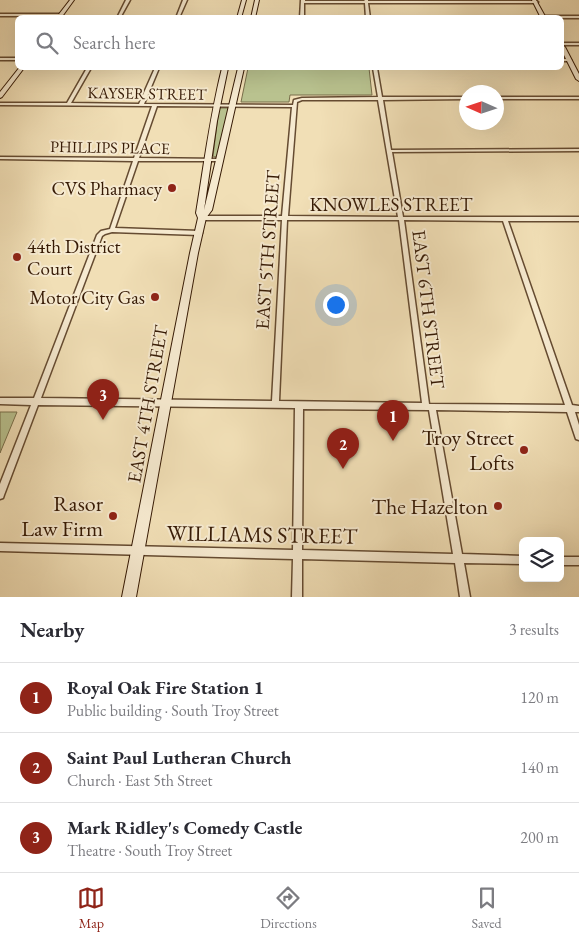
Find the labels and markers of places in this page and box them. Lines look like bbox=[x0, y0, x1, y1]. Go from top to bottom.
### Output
place label: CVS Pharmacy bbox=[51, 176, 163, 201]
marker: CVS Pharmacy bbox=[166, 182, 178, 194]
place label: 44th District Court bbox=[27, 234, 121, 281]
marker: 44th District Court bbox=[11, 251, 23, 263]
place label: Motor City Gas bbox=[30, 285, 145, 310]
marker: Motor City Gas bbox=[149, 291, 161, 303]
pin: 3 bbox=[87, 379, 119, 420]
pin: 1 bbox=[377, 400, 409, 441]
place label: Troy Street Lofts bbox=[421, 423, 514, 477]
pin: 2 bbox=[327, 428, 359, 469]
marker: Troy Street Lofts bbox=[518, 444, 530, 456]
place label: Rasor Law Firm bbox=[21, 489, 104, 543]
place label: The Hazelton bbox=[371, 492, 488, 521]
marker: The Hazelton bbox=[492, 500, 504, 512]
marker: Rasor Law Firm bbox=[107, 510, 119, 522]

